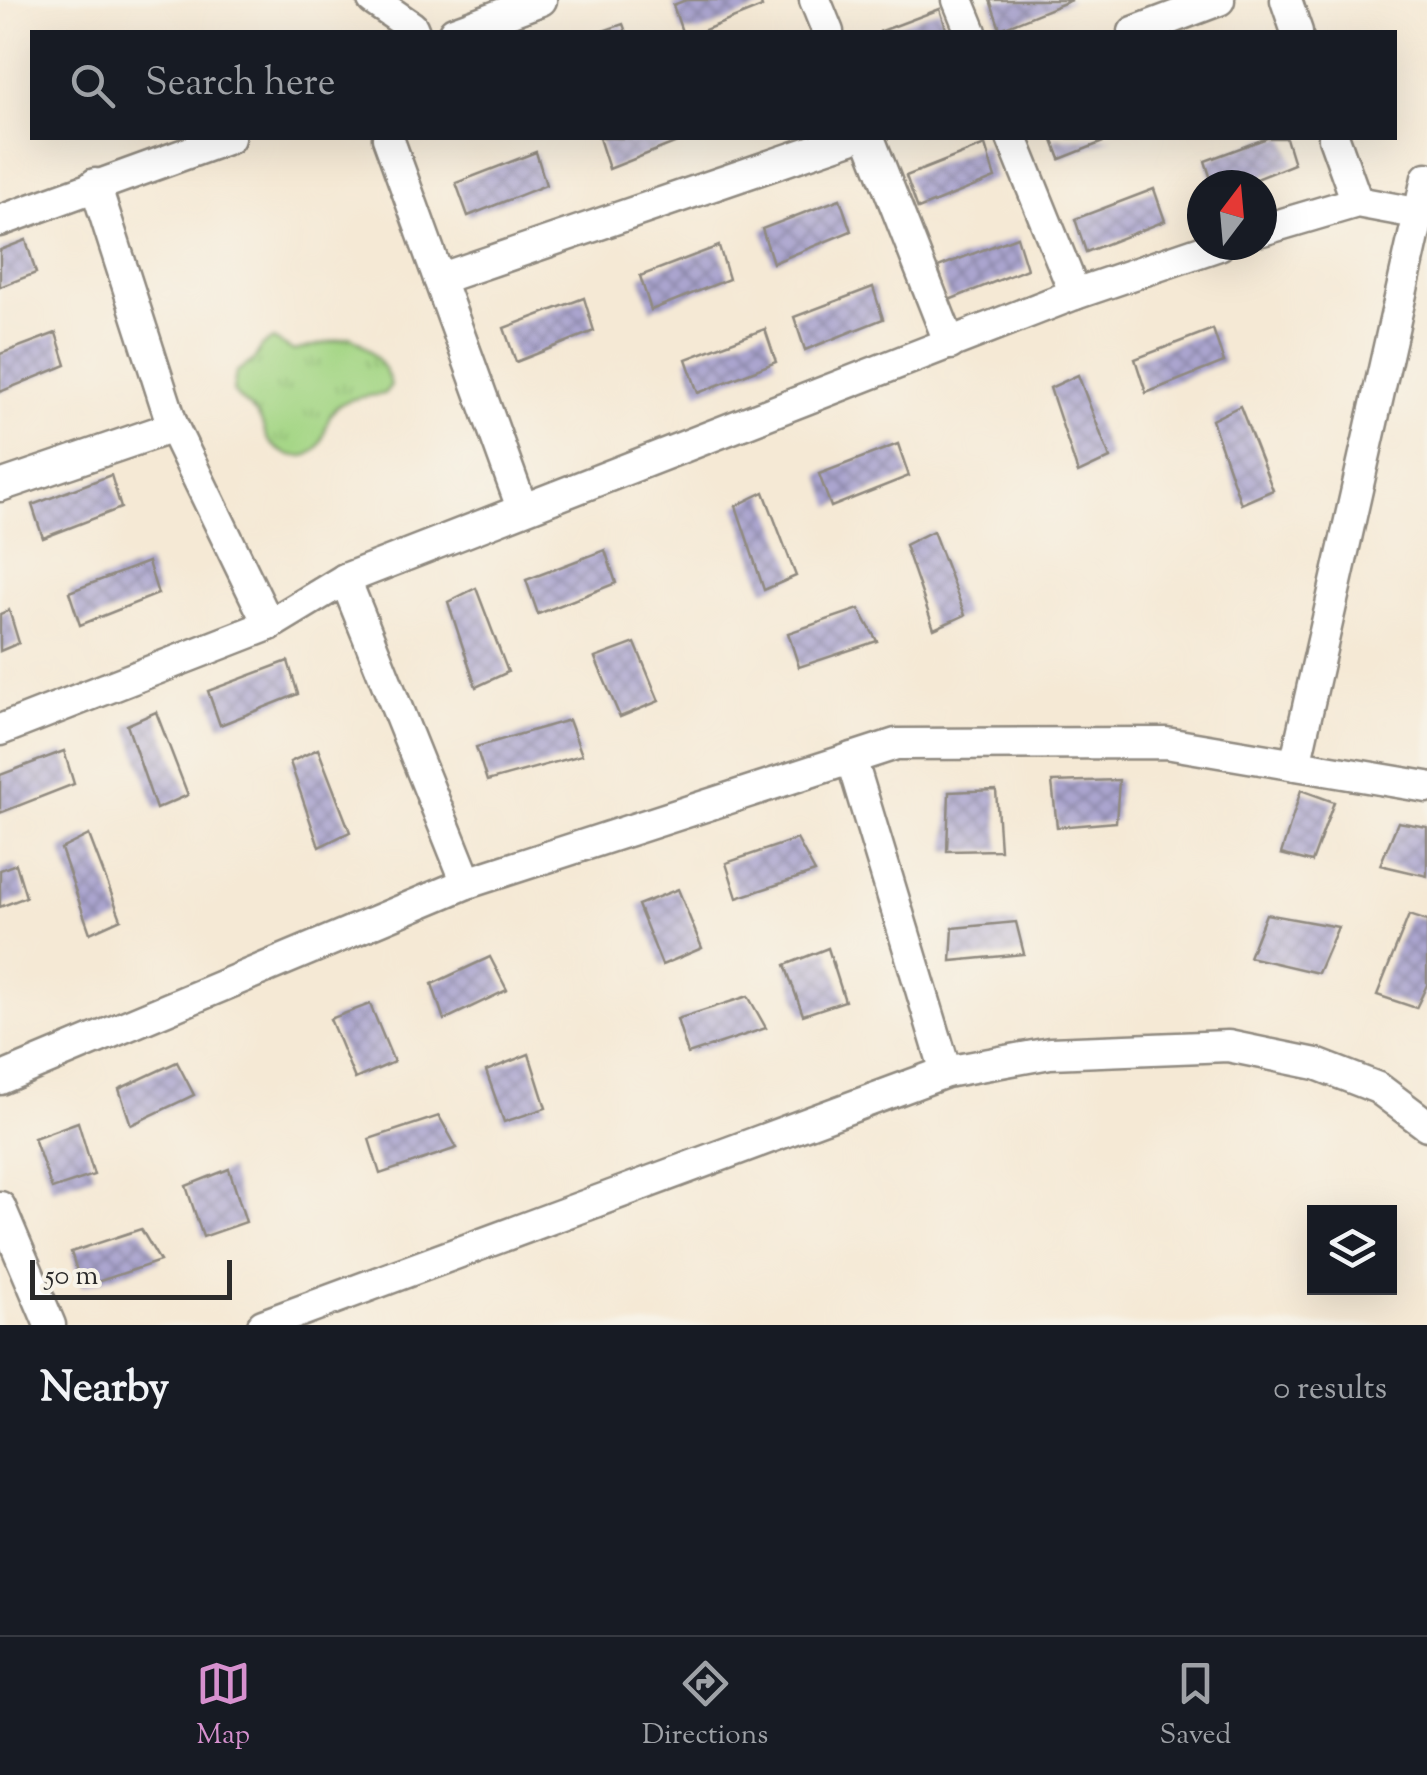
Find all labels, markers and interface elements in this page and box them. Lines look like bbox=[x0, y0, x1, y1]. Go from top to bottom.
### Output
search box bbox=[30, 30, 1397, 140]
icon: search bbox=[65, 58, 120, 113]
text: Search here bbox=[145, 58, 336, 112]
north arrow bbox=[1187, 170, 1277, 260]
map controls bbox=[1307, 1205, 1397, 1295]
button: layers bbox=[1307, 1205, 1397, 1295]
scale bar bbox=[30, 1255, 232, 1300]
text: 50 m bbox=[45, 1257, 99, 1297]
text: Nearby bbox=[40, 1360, 169, 1420]
text: 0 results bbox=[1273, 1367, 1387, 1413]
tab: Map bbox=[196, 1656, 251, 1756]
tab: Directions bbox=[642, 1656, 768, 1756]
tab: Saved bbox=[1159, 1656, 1231, 1756]

